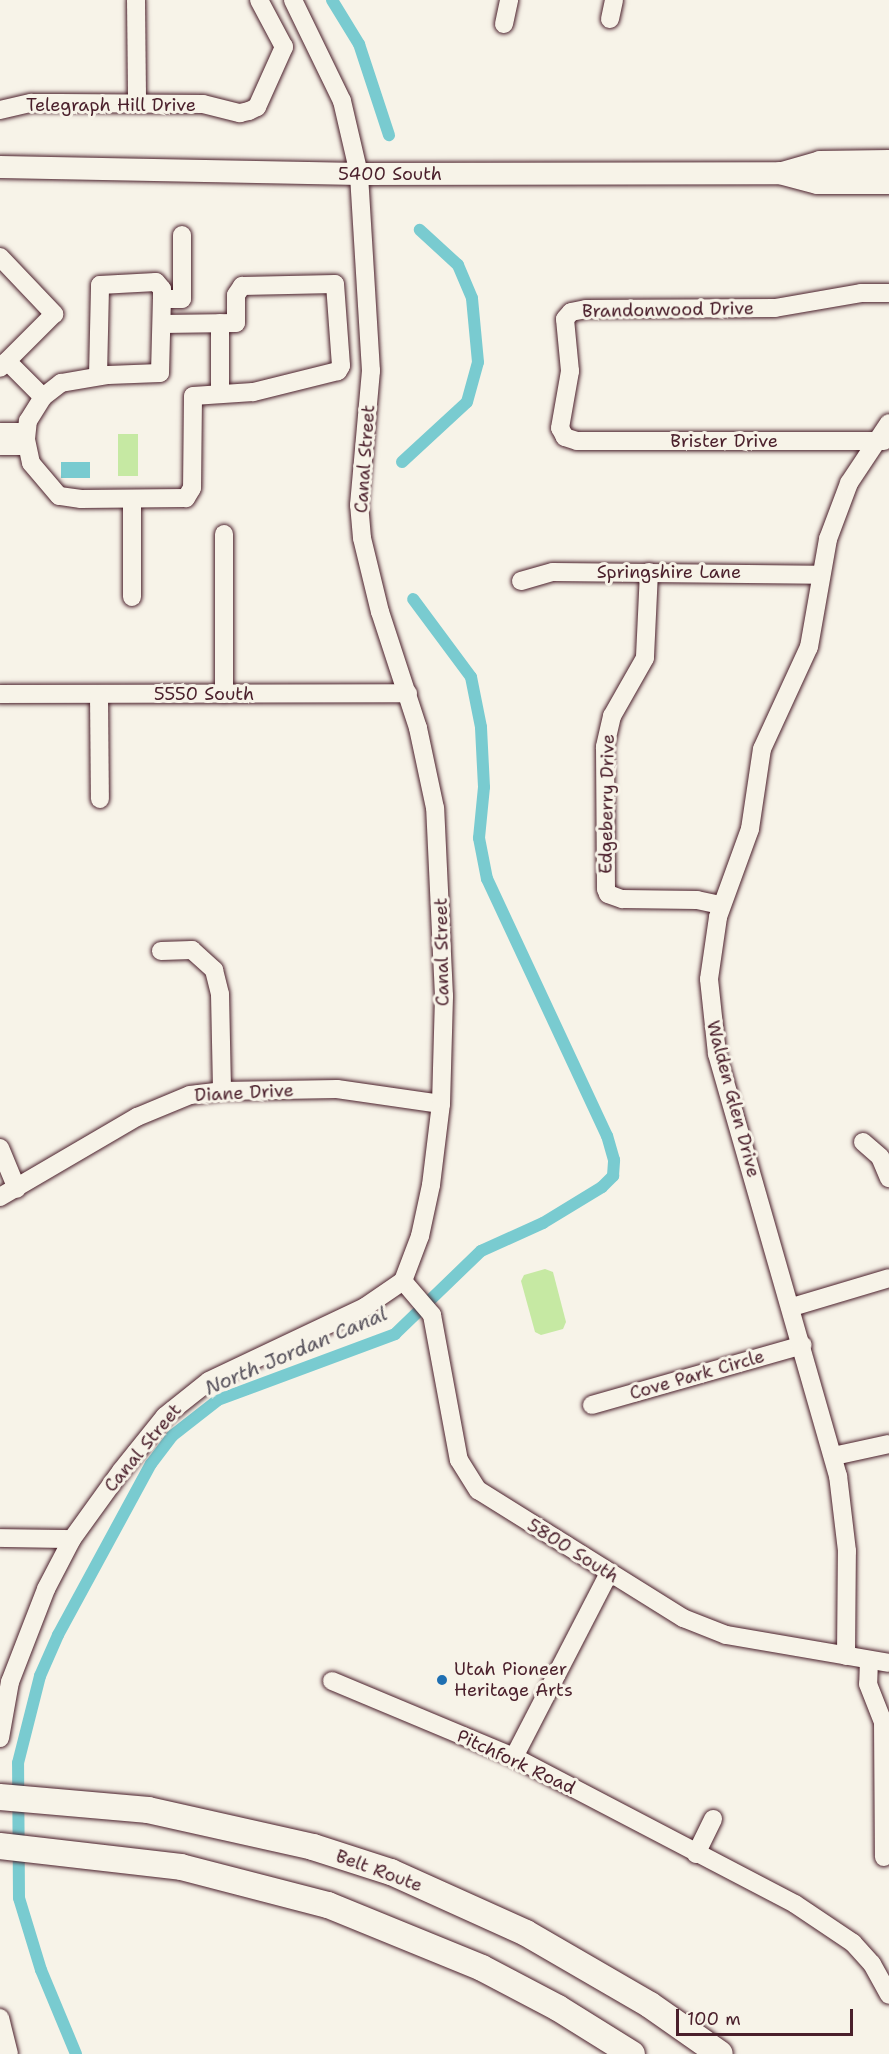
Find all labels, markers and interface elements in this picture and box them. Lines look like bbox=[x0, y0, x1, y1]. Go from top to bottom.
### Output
street label: Telegraph Hill Drive bbox=[26, 94, 196, 116]
street label: 5400 South bbox=[338, 163, 442, 185]
street label: Brandonwood Drive bbox=[582, 298, 754, 322]
street label: Canal Street bbox=[350, 404, 380, 514]
street label: Brister Drive bbox=[670, 430, 778, 452]
street label: Springshire Lane bbox=[597, 561, 741, 583]
street label: 5550 South bbox=[154, 683, 254, 705]
street label: Edgeberry Drive bbox=[595, 734, 619, 874]
street label: Canal Street bbox=[430, 898, 454, 1006]
street label: Walden Glen Drive bbox=[702, 1018, 764, 1180]
street label: Diane Drive bbox=[194, 1080, 294, 1106]
water label: North Jordan Canal bbox=[201, 1302, 391, 1400]
street label: Cove Park Circle bbox=[627, 1345, 767, 1405]
street label: Canal Street bbox=[100, 1399, 186, 1497]
street label: 5800 South bbox=[523, 1514, 623, 1588]
place label: Utah Pioneer Heritage Arts bbox=[454, 1659, 573, 1702]
marker: Utah Pioneer Heritage Arts bbox=[435, 1673, 449, 1687]
street label: Pitchfork Road bbox=[453, 1725, 579, 1799]
street label: Belt Route bbox=[333, 1845, 425, 1897]
scale bar bbox=[679, 1997, 856, 2035]
text: 100 m bbox=[687, 2007, 741, 2031]

